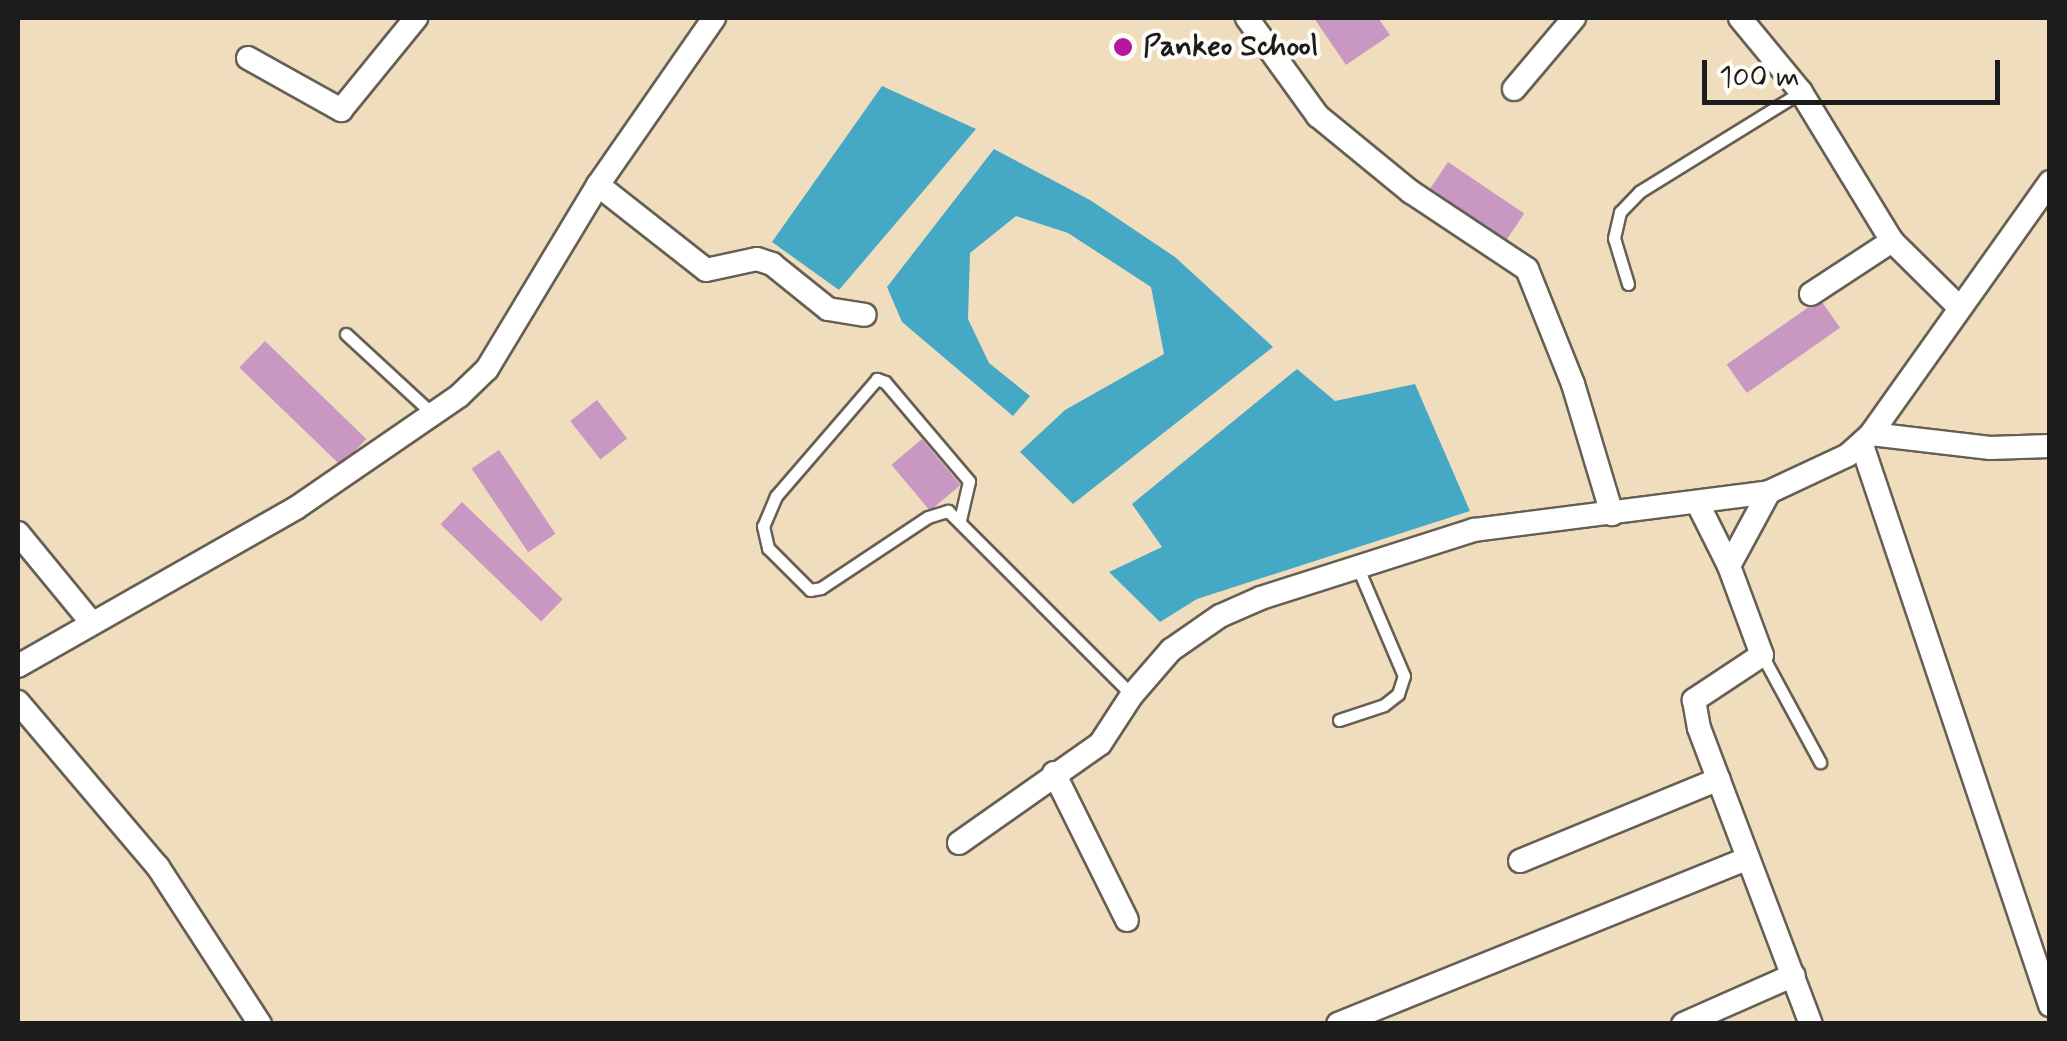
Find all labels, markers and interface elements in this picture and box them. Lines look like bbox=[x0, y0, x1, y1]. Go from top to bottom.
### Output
place label: Pankeo School bbox=[1143, 29, 1318, 65]
marker: Pankeo School bbox=[1112, 36, 1134, 58]
scale bar bbox=[1707, 40, 2004, 102]
text: 100 m bbox=[1719, 58, 1800, 97]

